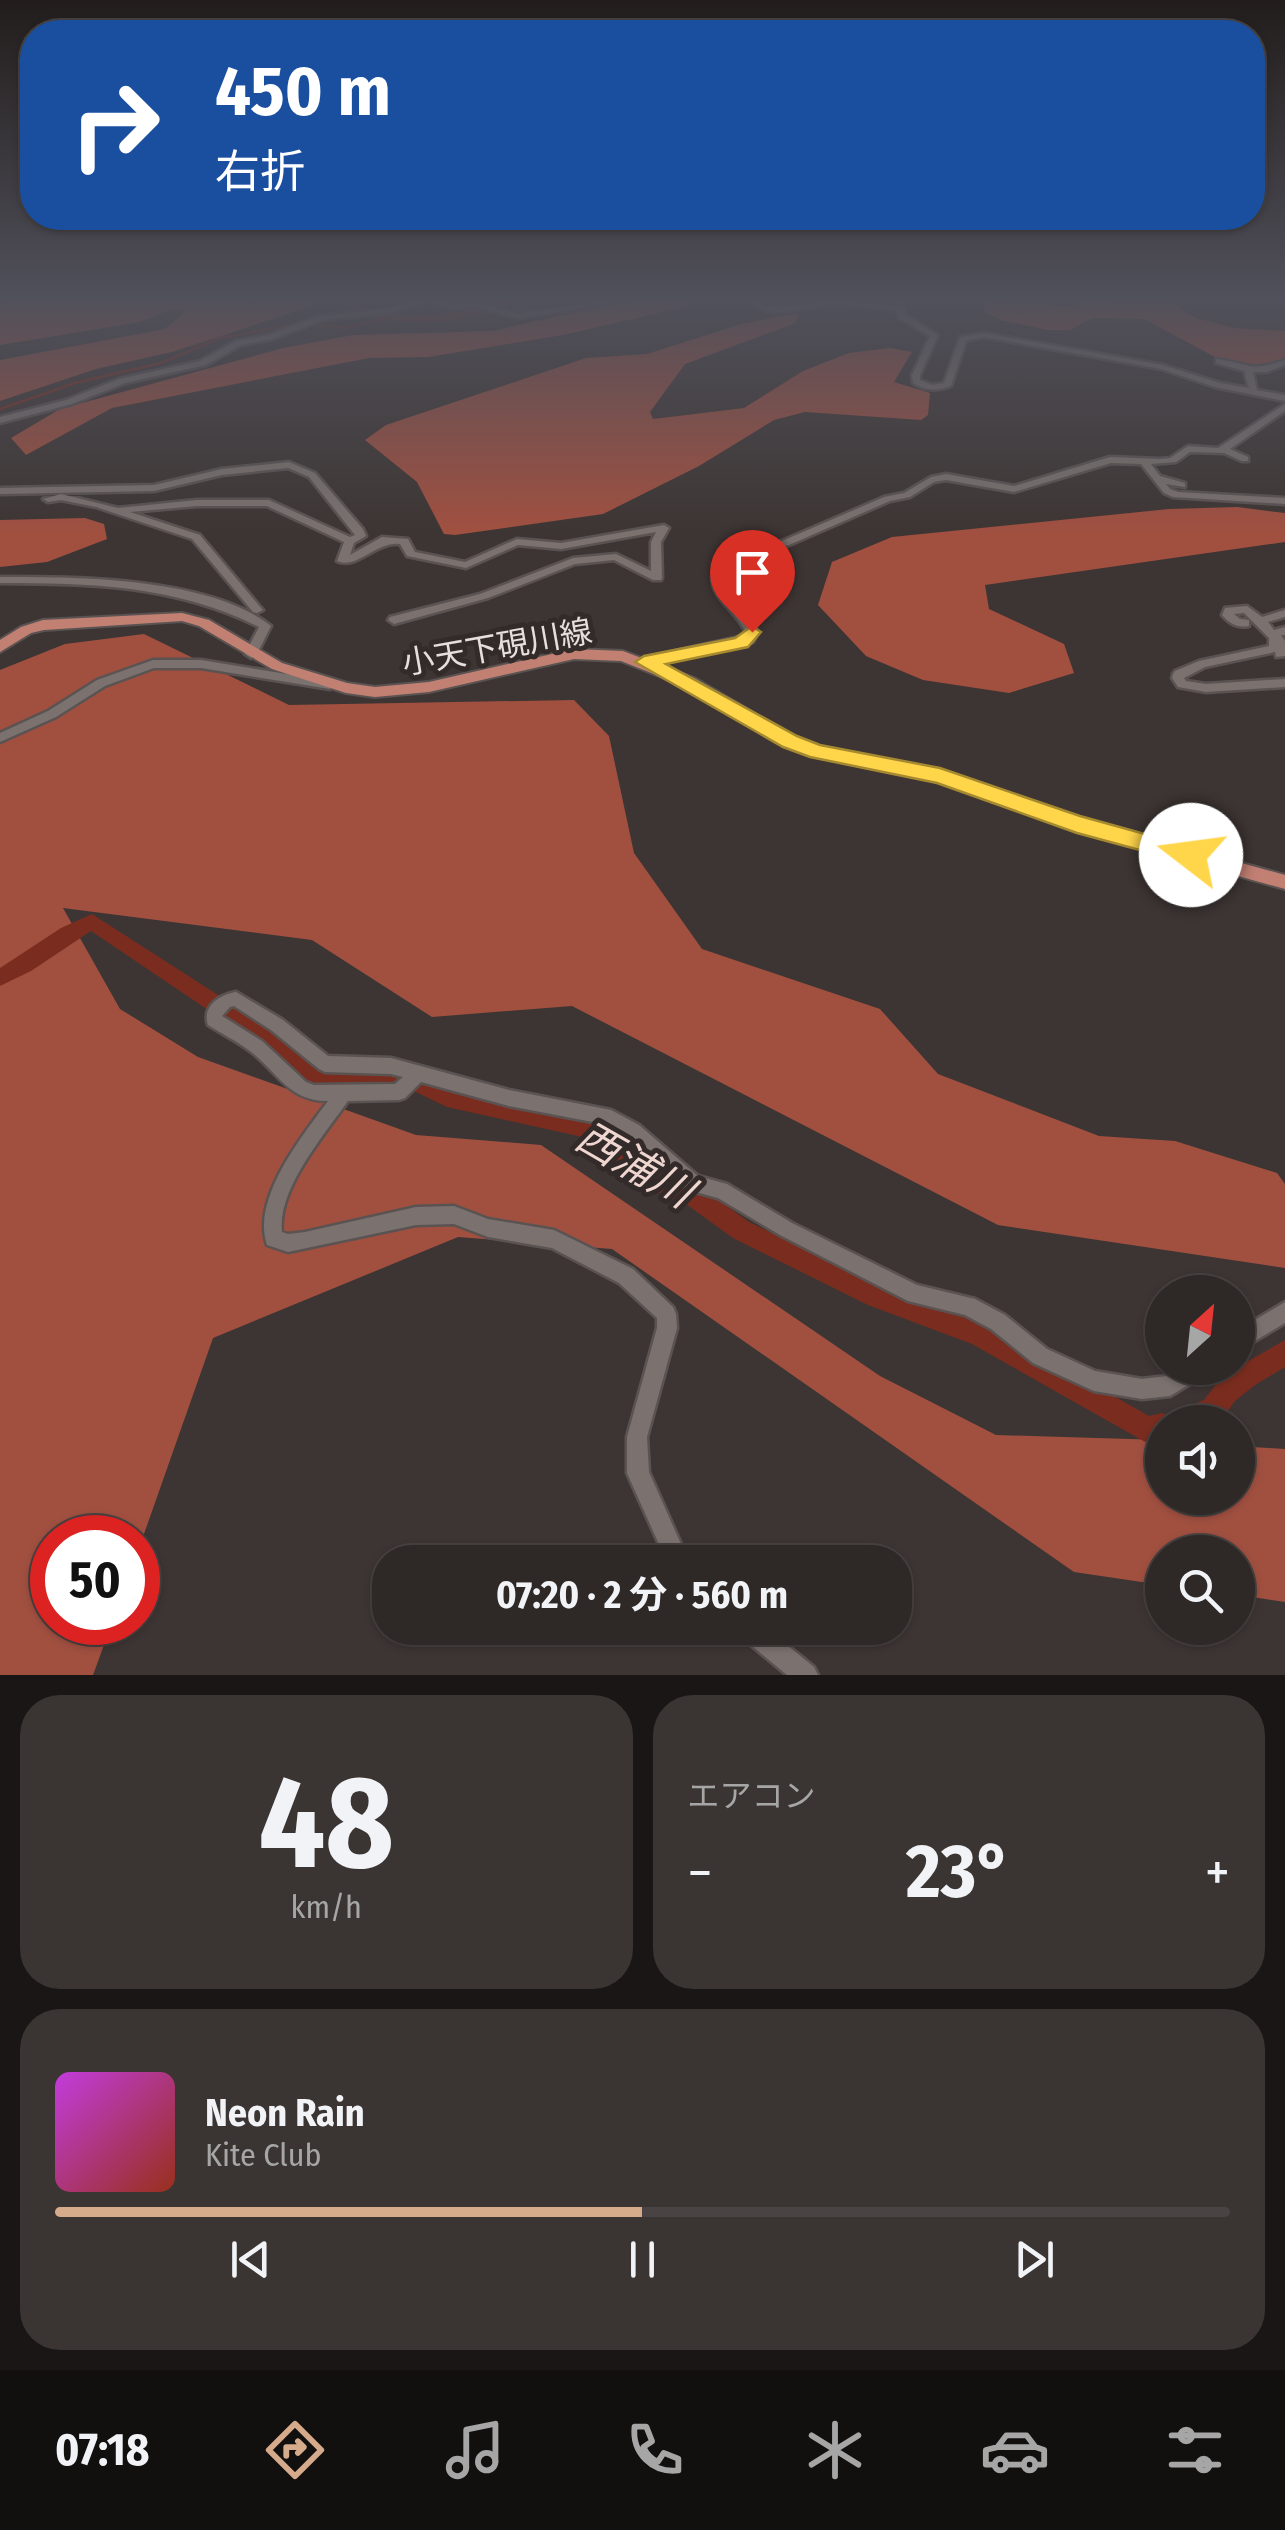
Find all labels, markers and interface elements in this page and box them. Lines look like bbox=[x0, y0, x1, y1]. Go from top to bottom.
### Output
text: 450 m bbox=[215, 50, 391, 134]
icon: right bbox=[50, 60, 180, 190]
text: 右折 bbox=[215, 145, 305, 199]
pin bbox=[710, 530, 795, 633]
icon: arrive bbox=[725, 545, 780, 600]
street label: 小天下硯川線 bbox=[399, 612, 595, 682]
position arrow bbox=[1139, 803, 1243, 907]
water label: 西浦川 bbox=[567, 1112, 705, 1220]
north arrow bbox=[1145, 1275, 1255, 1385]
map controls bbox=[1145, 1275, 1255, 1645]
button: sound bbox=[1145, 1405, 1255, 1515]
speed limit sign: 50 bbox=[30, 1515, 160, 1645]
button: search bbox=[1145, 1535, 1255, 1645]
text: 07:20 · 2 分 · 560 m bbox=[496, 1572, 788, 1618]
text: 48 bbox=[259, 1745, 394, 1901]
text: エアコン bbox=[688, 1777, 816, 1815]
text: 23° bbox=[906, 1827, 1011, 1917]
text: − bbox=[688, 1840, 712, 1906]
text: + bbox=[1205, 1840, 1230, 1906]
text: km/h bbox=[291, 1888, 362, 1926]
text: Neon Rain bbox=[205, 2090, 365, 2136]
text: Kite Club bbox=[205, 2136, 321, 2174]
icon: previous bbox=[223, 2232, 278, 2287]
icon: pause bbox=[615, 2232, 670, 2287]
icon: next bbox=[1007, 2232, 1062, 2287]
icon: directions bbox=[260, 2415, 330, 2485]
icon: music bbox=[440, 2415, 510, 2485]
icon: phone bbox=[620, 2415, 690, 2485]
icon: climate bbox=[800, 2415, 870, 2485]
icon: car bbox=[980, 2415, 1050, 2485]
icon: filters bbox=[1160, 2415, 1230, 2485]
text: 07:18 bbox=[55, 2423, 150, 2477]

